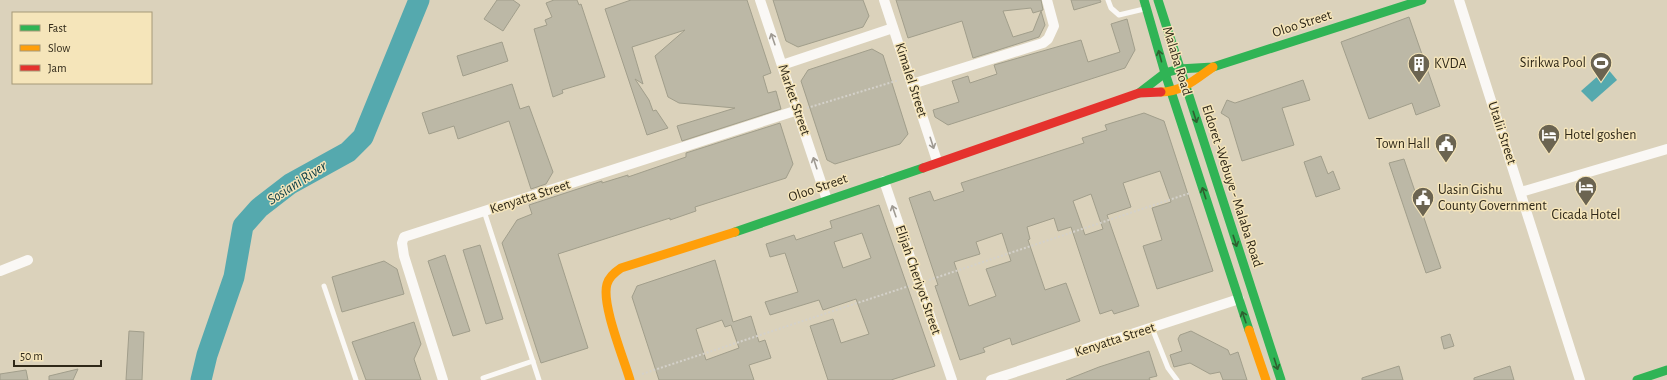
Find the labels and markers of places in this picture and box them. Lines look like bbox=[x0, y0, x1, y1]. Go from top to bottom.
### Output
sports icon: Sirikwa Pool bbox=[1588, 50, 1614, 83]
building icon: KVDA bbox=[1406, 51, 1432, 84]
place label: Sirikwa Pool bbox=[1520, 56, 1586, 70]
place label: KVDA bbox=[1434, 57, 1467, 71]
hotel icon: Hotel goshen bbox=[1536, 122, 1562, 155]
place label: Hotel goshen bbox=[1564, 128, 1637, 142]
public building icon: Town Hall bbox=[1433, 131, 1459, 164]
place label: Town Hall bbox=[1376, 137, 1430, 151]
hotel icon: Cicada Hotel bbox=[1573, 174, 1599, 207]
place label: Uasin Gishu County Government bbox=[1438, 183, 1547, 213]
public building icon: Uasin Gishu County Government bbox=[1410, 185, 1436, 218]
place label: Cicada Hotel bbox=[1552, 208, 1620, 222]

